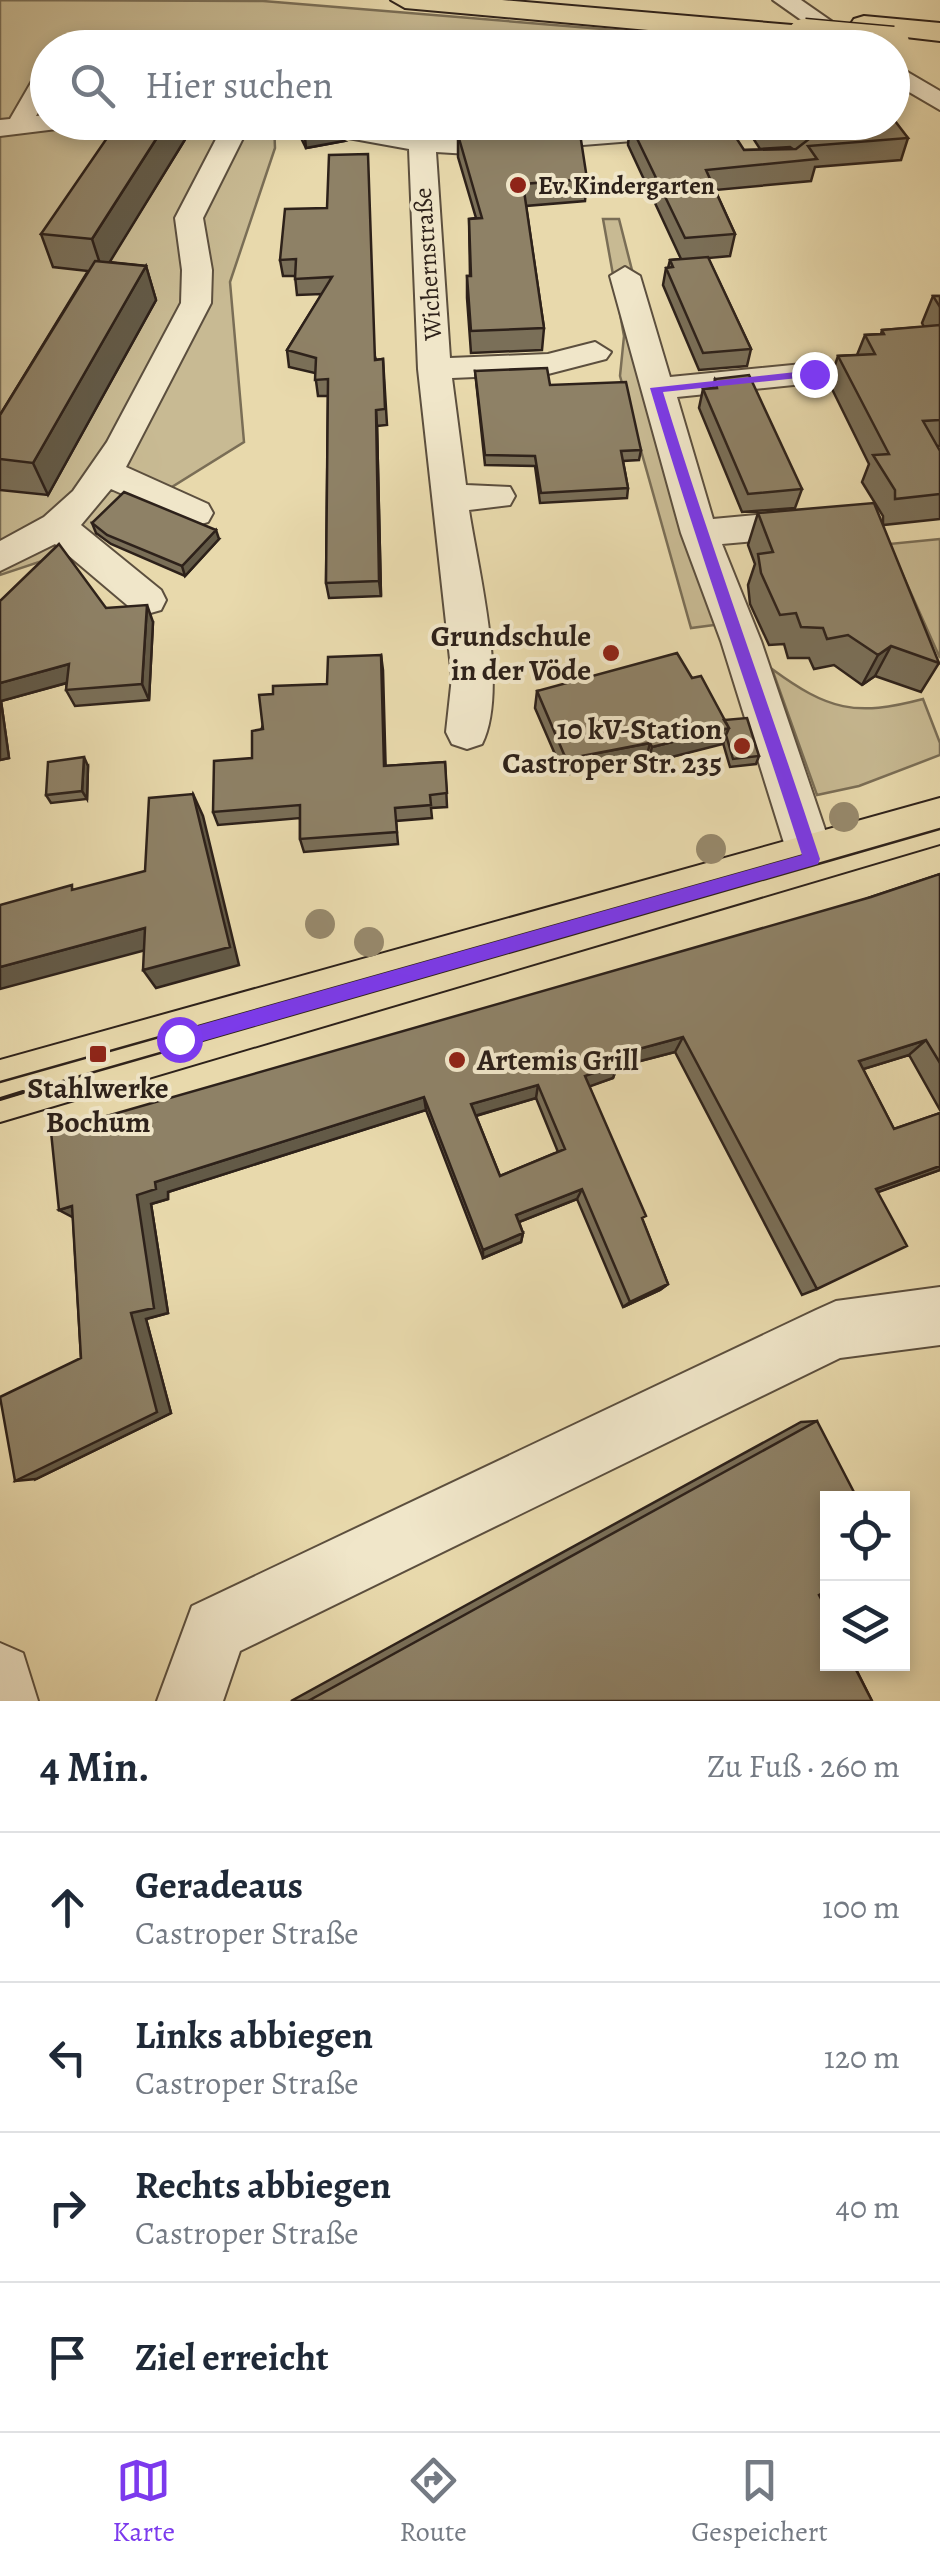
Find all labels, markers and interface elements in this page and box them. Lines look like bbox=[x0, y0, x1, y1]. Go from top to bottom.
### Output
search box bbox=[30, 30, 910, 140]
icon: search bbox=[65, 58, 120, 113]
text: Hier suchen bbox=[145, 59, 333, 111]
place label: Ev. Kindergarten bbox=[538, 169, 715, 203]
marker: Ev. Kindergarten bbox=[507, 174, 529, 196]
street label: Wichernstraße bbox=[406, 186, 450, 342]
route end bbox=[792, 352, 838, 398]
place label: Grundschule in der Vöde bbox=[431, 616, 591, 690]
marker: Grundschule in der Vöde bbox=[600, 642, 622, 664]
place label: 10 kV-Station Castroper Str. 235 bbox=[502, 709, 722, 783]
marker: 10 kV-Station Castroper Str. 235 bbox=[731, 735, 753, 757]
route start bbox=[157, 1017, 203, 1063]
place label: Artemis Grill bbox=[476, 1040, 639, 1080]
marker: Stahlwerke Bochum bbox=[87, 1043, 109, 1065]
marker: Artemis Grill bbox=[446, 1049, 468, 1071]
place label: Stahlwerke Bochum bbox=[27, 1068, 169, 1142]
map controls bbox=[820, 1491, 910, 1671]
button: locate bbox=[820, 1491, 910, 1581]
button: layers bbox=[820, 1581, 910, 1671]
text: 4 Min. bbox=[40, 1738, 150, 1795]
text: Zu Fuß · 260 m bbox=[707, 1744, 900, 1788]
text: Geradeaus bbox=[135, 1859, 303, 1911]
icon: ahead bbox=[40, 1880, 95, 1935]
text: 100 m bbox=[822, 1885, 900, 1929]
text: Castroper Straße bbox=[135, 1911, 359, 1955]
text: Links abbiegen bbox=[135, 2009, 373, 2061]
icon: left bbox=[40, 2030, 95, 2085]
text: 120 m bbox=[824, 2035, 900, 2079]
text: Castroper Straße bbox=[135, 2061, 359, 2105]
text: Rechts abbiegen bbox=[135, 2159, 391, 2211]
icon: right bbox=[40, 2180, 95, 2235]
text: 40 m bbox=[835, 2185, 900, 2229]
text: Castroper Straße bbox=[135, 2211, 359, 2255]
icon: arrive bbox=[40, 2330, 95, 2385]
text: Ziel erreicht bbox=[135, 2331, 329, 2383]
tab: Karte bbox=[112, 2453, 175, 2551]
tab: Route bbox=[400, 2453, 467, 2551]
tab: Gespeichert bbox=[691, 2453, 828, 2551]

